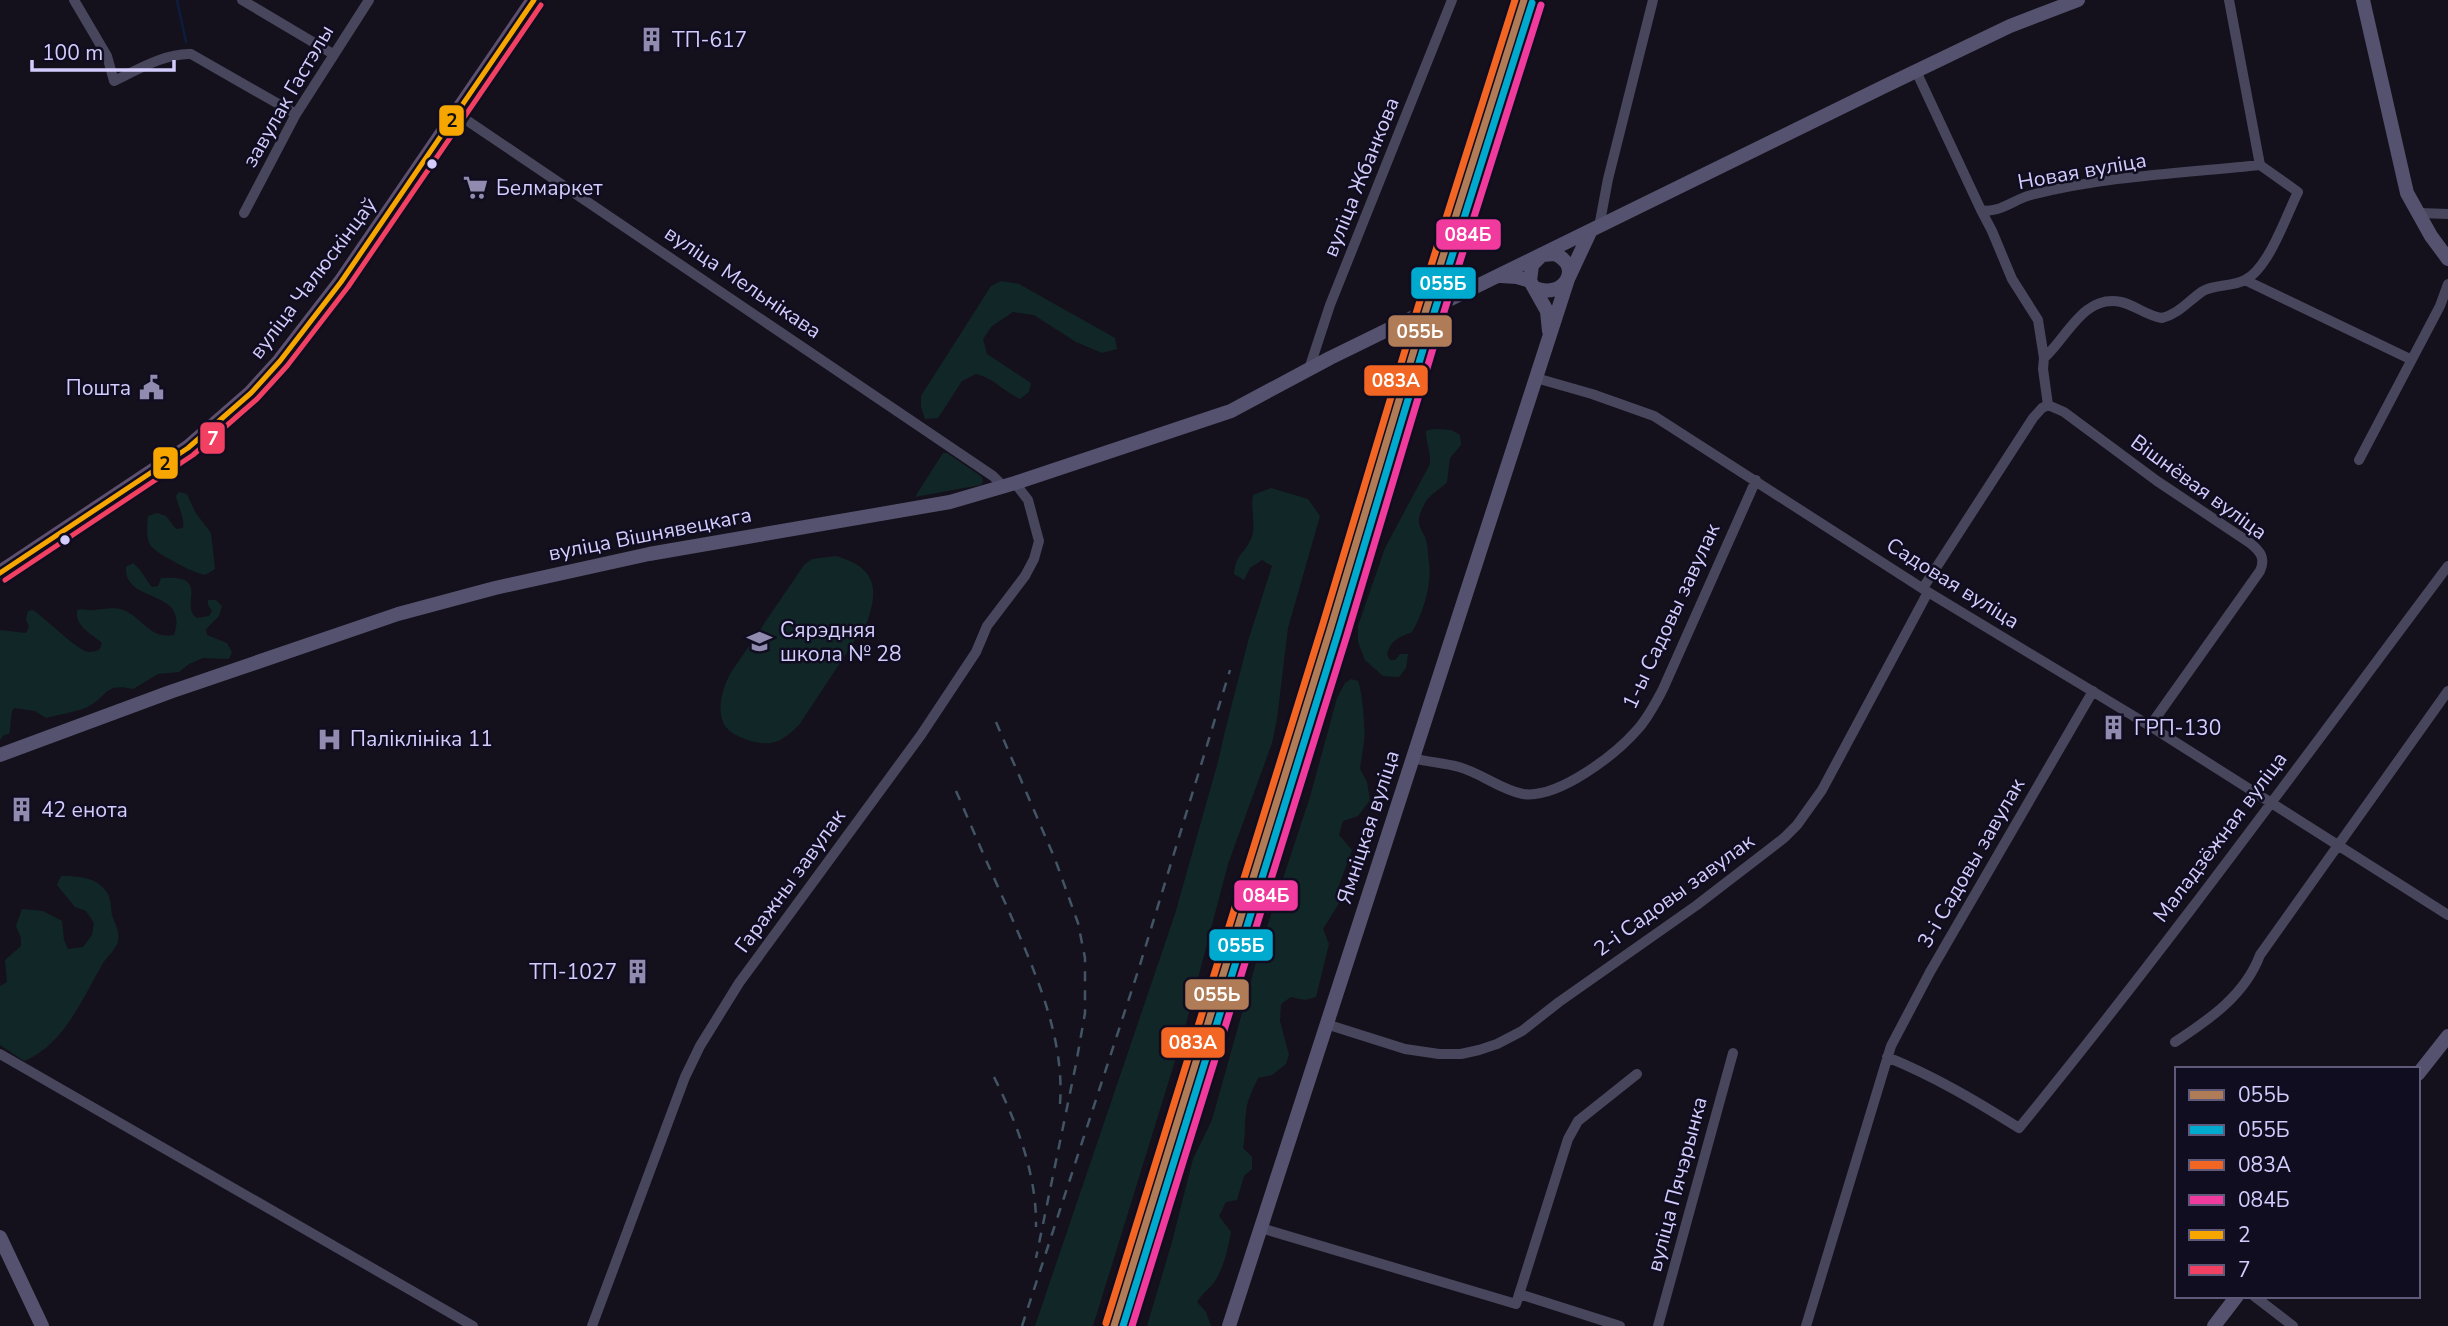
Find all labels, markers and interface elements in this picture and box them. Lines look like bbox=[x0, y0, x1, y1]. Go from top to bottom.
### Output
street label: завулак Гастэлы bbox=[236, 20, 340, 172]
building icon: ТП-617 bbox=[638, 26, 666, 54]
place label: ТП-617 bbox=[672, 26, 747, 54]
scale bar bbox=[32, 28, 173, 72]
text: 100 m bbox=[42, 39, 103, 67]
street label: вуліца Жбанкова bbox=[1316, 93, 1406, 261]
line badge: 2 bbox=[438, 104, 465, 137]
text: 2 bbox=[446, 108, 458, 134]
street label: Новая вуліца bbox=[2015, 146, 2149, 196]
unlabelled marker bbox=[425, 157, 439, 171]
supermarket icon: Белмаркет bbox=[462, 174, 490, 202]
place label: Белмаркет bbox=[496, 174, 603, 202]
street label: вуліца Чалюскінцаў bbox=[243, 192, 383, 364]
line badge: 084Б bbox=[1435, 218, 1502, 251]
street label: вуліца Мельнікава bbox=[659, 219, 827, 345]
text: 084Б bbox=[1445, 222, 1492, 248]
line badge: 055Б bbox=[1410, 266, 1477, 300]
text: 055Б bbox=[1420, 271, 1467, 297]
line badge: 055Ь bbox=[1387, 314, 1453, 348]
text: 055Ь bbox=[1397, 319, 1444, 345]
line badge: 083А bbox=[1363, 364, 1429, 397]
text: 083А bbox=[1372, 368, 1421, 394]
place label: Пошта bbox=[66, 374, 131, 402]
public building icon: Пошта bbox=[137, 374, 165, 402]
line badge: 7 bbox=[199, 421, 226, 455]
text: 7 bbox=[207, 426, 219, 452]
street label: Вішнёвая вуліца bbox=[2125, 428, 2273, 546]
line badge: 2 bbox=[152, 446, 179, 480]
text: 2 bbox=[159, 451, 171, 477]
street label: вуліца Вішнявецкага bbox=[546, 501, 754, 567]
street label: 1-ы Садовы завулак bbox=[1616, 518, 1727, 713]
street label: Садовая вуліца bbox=[1881, 531, 2025, 635]
unlabelled marker bbox=[58, 533, 72, 547]
place label: Сярэдняя школа № 28 bbox=[780, 616, 902, 668]
school or university icon: Сярэдняя школа № 28 bbox=[746, 628, 774, 656]
building icon: ГРП-130 bbox=[2100, 714, 2128, 742]
place label: ГРП-130 bbox=[2134, 714, 2221, 742]
hospital icon: Паліклініка 11 bbox=[316, 725, 344, 753]
place label: Паліклініка 11 bbox=[350, 725, 493, 753]
street label: Маладзёжная вуліца bbox=[2147, 746, 2293, 928]
street label: Ямніцкая вуліца bbox=[1330, 747, 1406, 907]
street label: 3-і Садовы завулак bbox=[1911, 772, 2032, 953]
building icon: 42 енота bbox=[7, 796, 35, 824]
place label: 42 енота bbox=[41, 796, 128, 824]
street label: Гаражны завулак bbox=[728, 803, 852, 958]
street label: 2-і Садовы завулак bbox=[1588, 827, 1761, 963]
line badge: 084Б bbox=[1233, 879, 1299, 912]
text: 084Б bbox=[1243, 883, 1290, 909]
line badge: 055Б bbox=[1208, 928, 1274, 962]
text: 055Б bbox=[1218, 933, 1265, 959]
place label: ТП-1027 bbox=[529, 958, 617, 986]
building icon: ТП-1027 bbox=[623, 958, 651, 986]
line badge: 055Ь bbox=[1184, 978, 1250, 1011]
text: 055Ь bbox=[1194, 982, 1241, 1008]
line badge: 083А bbox=[1160, 1026, 1226, 1059]
text: 083А bbox=[1169, 1030, 1218, 1056]
legend bbox=[2175, 1067, 2420, 1298]
text: 055Ь bbox=[2238, 1081, 2290, 1109]
street label: вуліца Пячэрынка bbox=[1640, 1094, 1714, 1274]
text: 055Б bbox=[2238, 1116, 2290, 1144]
text: 083А bbox=[2238, 1151, 2291, 1179]
text: 084Б bbox=[2238, 1186, 2290, 1214]
text: 2 bbox=[2238, 1221, 2251, 1249]
text: 7 bbox=[2238, 1256, 2251, 1284]

